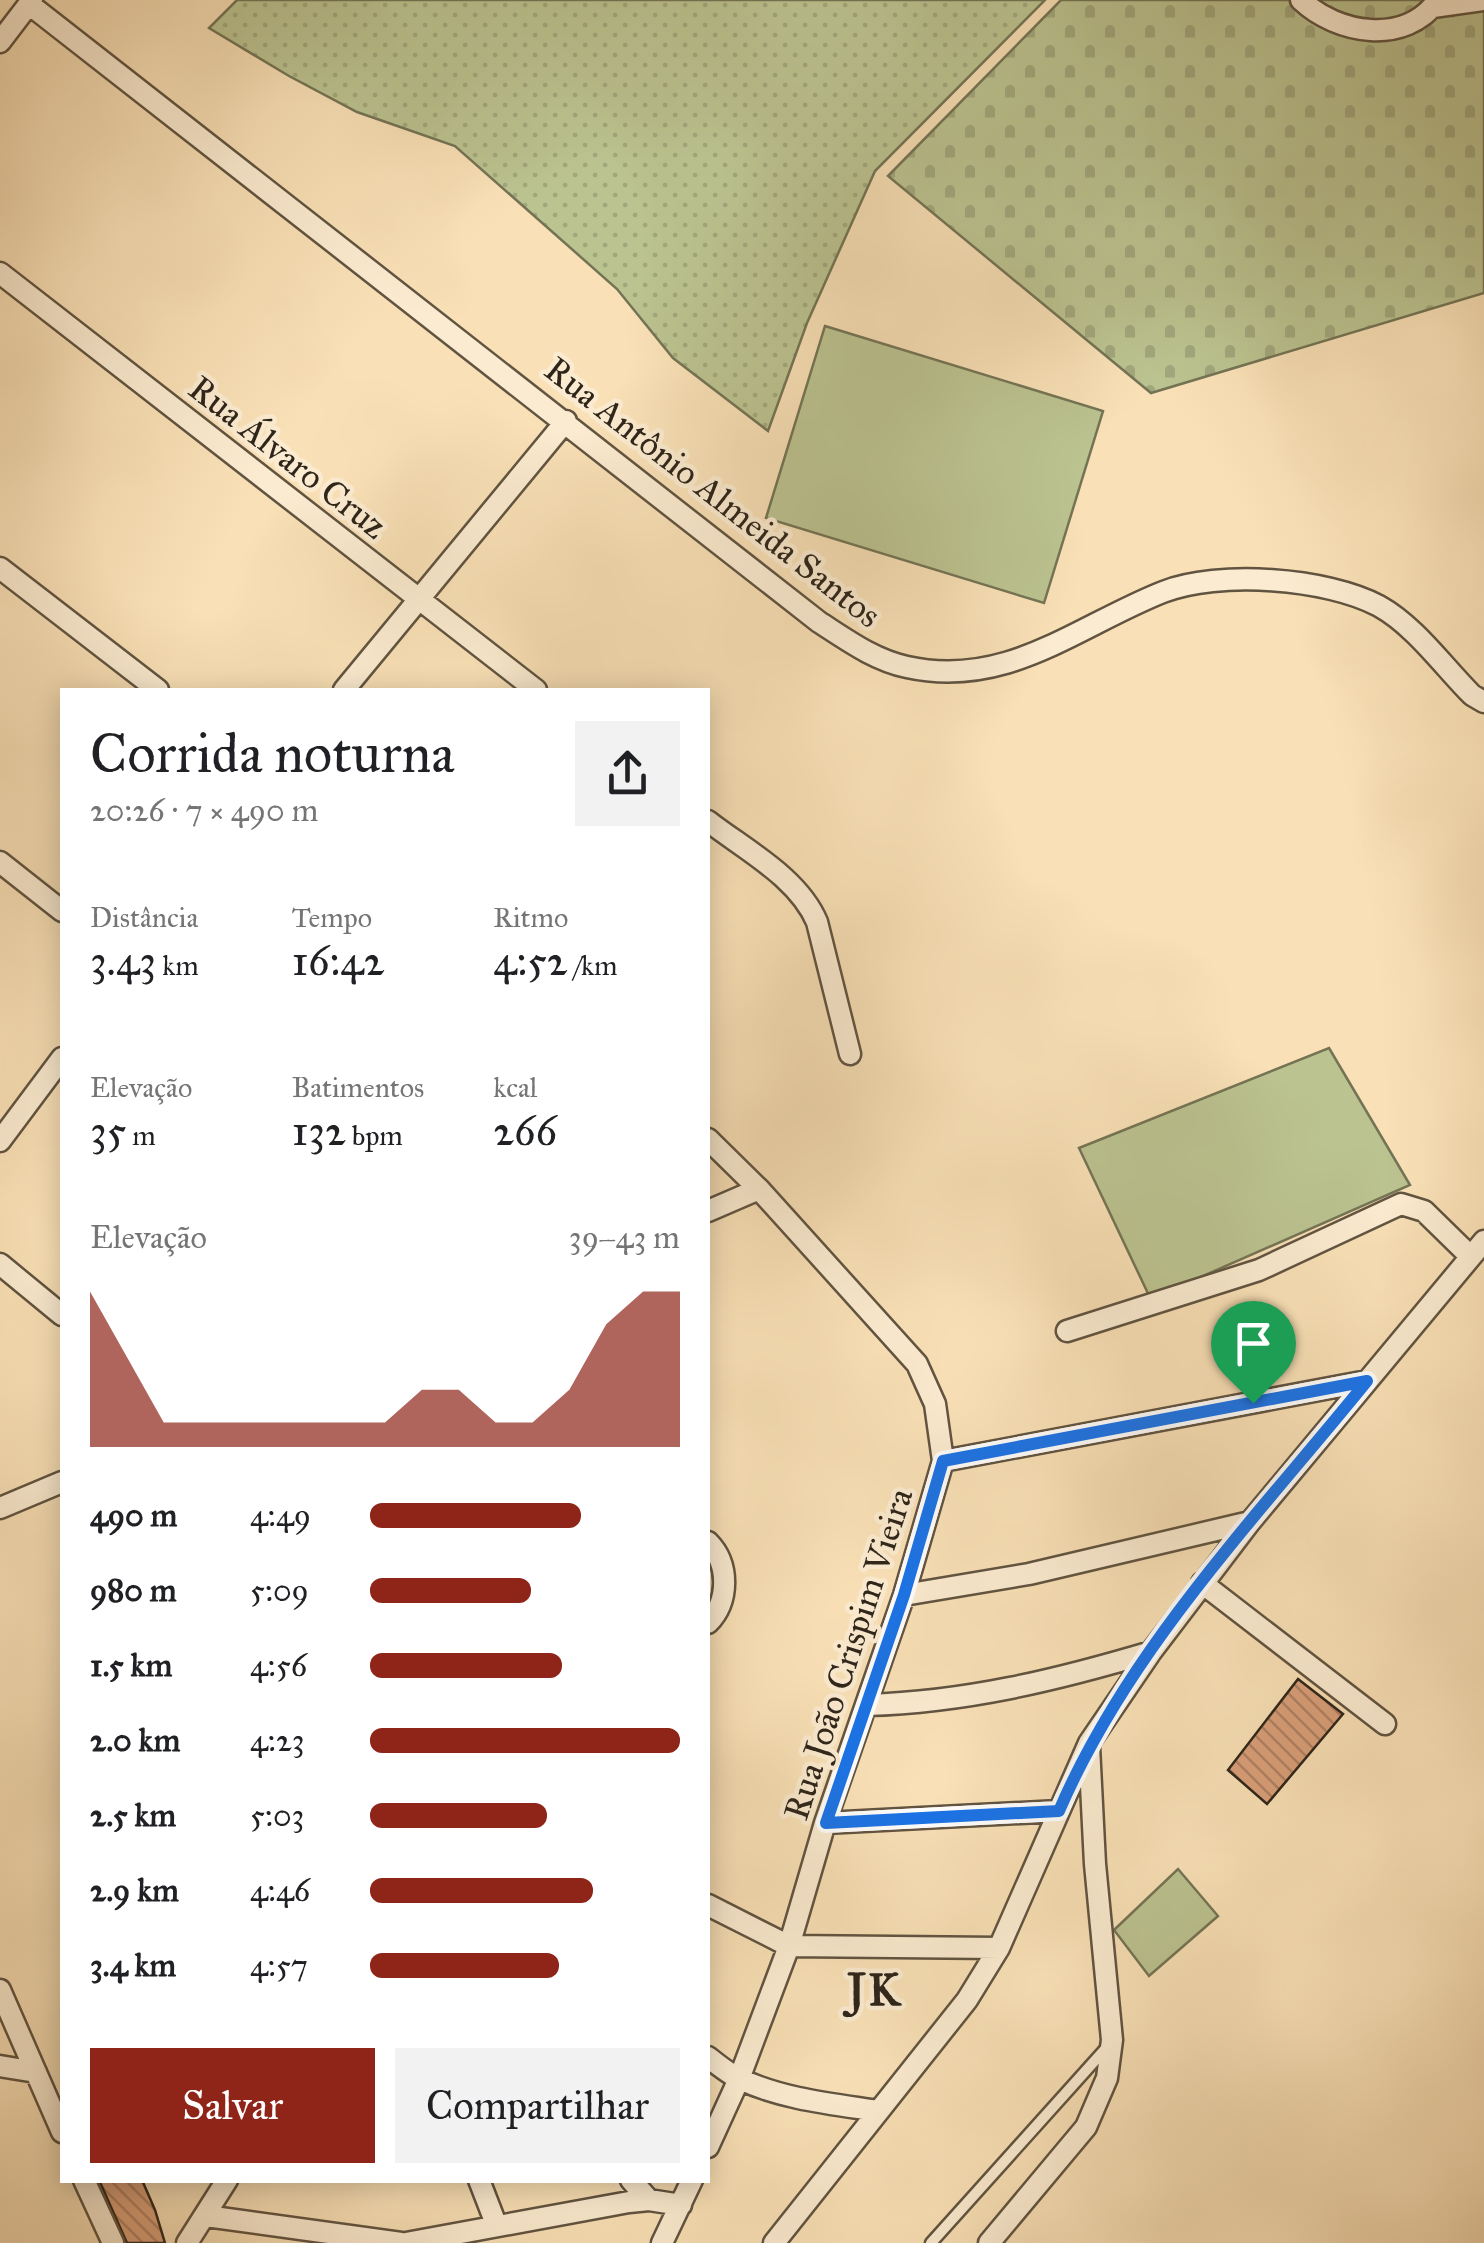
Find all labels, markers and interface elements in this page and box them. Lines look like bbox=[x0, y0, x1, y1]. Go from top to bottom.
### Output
street label: Rua Antônio Almeida Santos bbox=[536, 348, 889, 637]
street label: Rua Álvaro Cruz bbox=[180, 366, 396, 548]
text: Corrida noturna bbox=[90, 720, 455, 787]
button: share bbox=[575, 721, 680, 826]
text: 20:26 · 7 × 490 m bbox=[90, 791, 318, 830]
text: Distância bbox=[90, 900, 198, 935]
text: Tempo bbox=[292, 900, 372, 935]
text: Ritmo bbox=[493, 900, 568, 935]
text: 3.43 bbox=[90, 935, 156, 987]
text: 16:42 bbox=[292, 935, 384, 987]
text: 4:52 bbox=[493, 935, 568, 987]
text: km bbox=[156, 948, 199, 983]
text: /km bbox=[568, 948, 618, 983]
text: Elevação bbox=[90, 1070, 192, 1105]
text: Batimentos bbox=[292, 1070, 424, 1105]
text: kcal bbox=[493, 1070, 537, 1105]
text: 35 bbox=[90, 1105, 126, 1157]
text: 132 bbox=[292, 1105, 346, 1157]
text: 266 bbox=[493, 1105, 557, 1157]
text: m bbox=[126, 1118, 156, 1153]
text: bpm bbox=[346, 1118, 403, 1153]
text: Elevação bbox=[90, 1218, 207, 1257]
text: 39–43 m bbox=[569, 1218, 680, 1257]
pin bbox=[1211, 1301, 1296, 1404]
icon: arrive bbox=[1226, 1316, 1281, 1371]
street label: Rua João Crispim Vieira bbox=[775, 1483, 922, 1825]
text: 490 m bbox=[90, 1496, 177, 1535]
text: 4:49 bbox=[250, 1496, 311, 1535]
text: 980 m bbox=[90, 1571, 177, 1610]
text: 5:09 bbox=[250, 1571, 309, 1610]
text: 1.5 km bbox=[90, 1646, 172, 1685]
text: 4:56 bbox=[250, 1646, 307, 1685]
text: 2.0 km bbox=[90, 1721, 180, 1760]
text: 4:23 bbox=[250, 1721, 304, 1760]
text: 2.5 km bbox=[90, 1796, 176, 1835]
text: 5:03 bbox=[250, 1796, 304, 1835]
text: 2.9 km bbox=[90, 1871, 179, 1910]
text: 4:46 bbox=[250, 1871, 310, 1910]
text: 3.4 km bbox=[90, 1946, 176, 1985]
text: 4:57 bbox=[250, 1946, 308, 1985]
district label: JK bbox=[842, 1962, 903, 2018]
button: Salvar bbox=[90, 2048, 375, 2163]
button: Compartilhar bbox=[395, 2048, 680, 2163]

